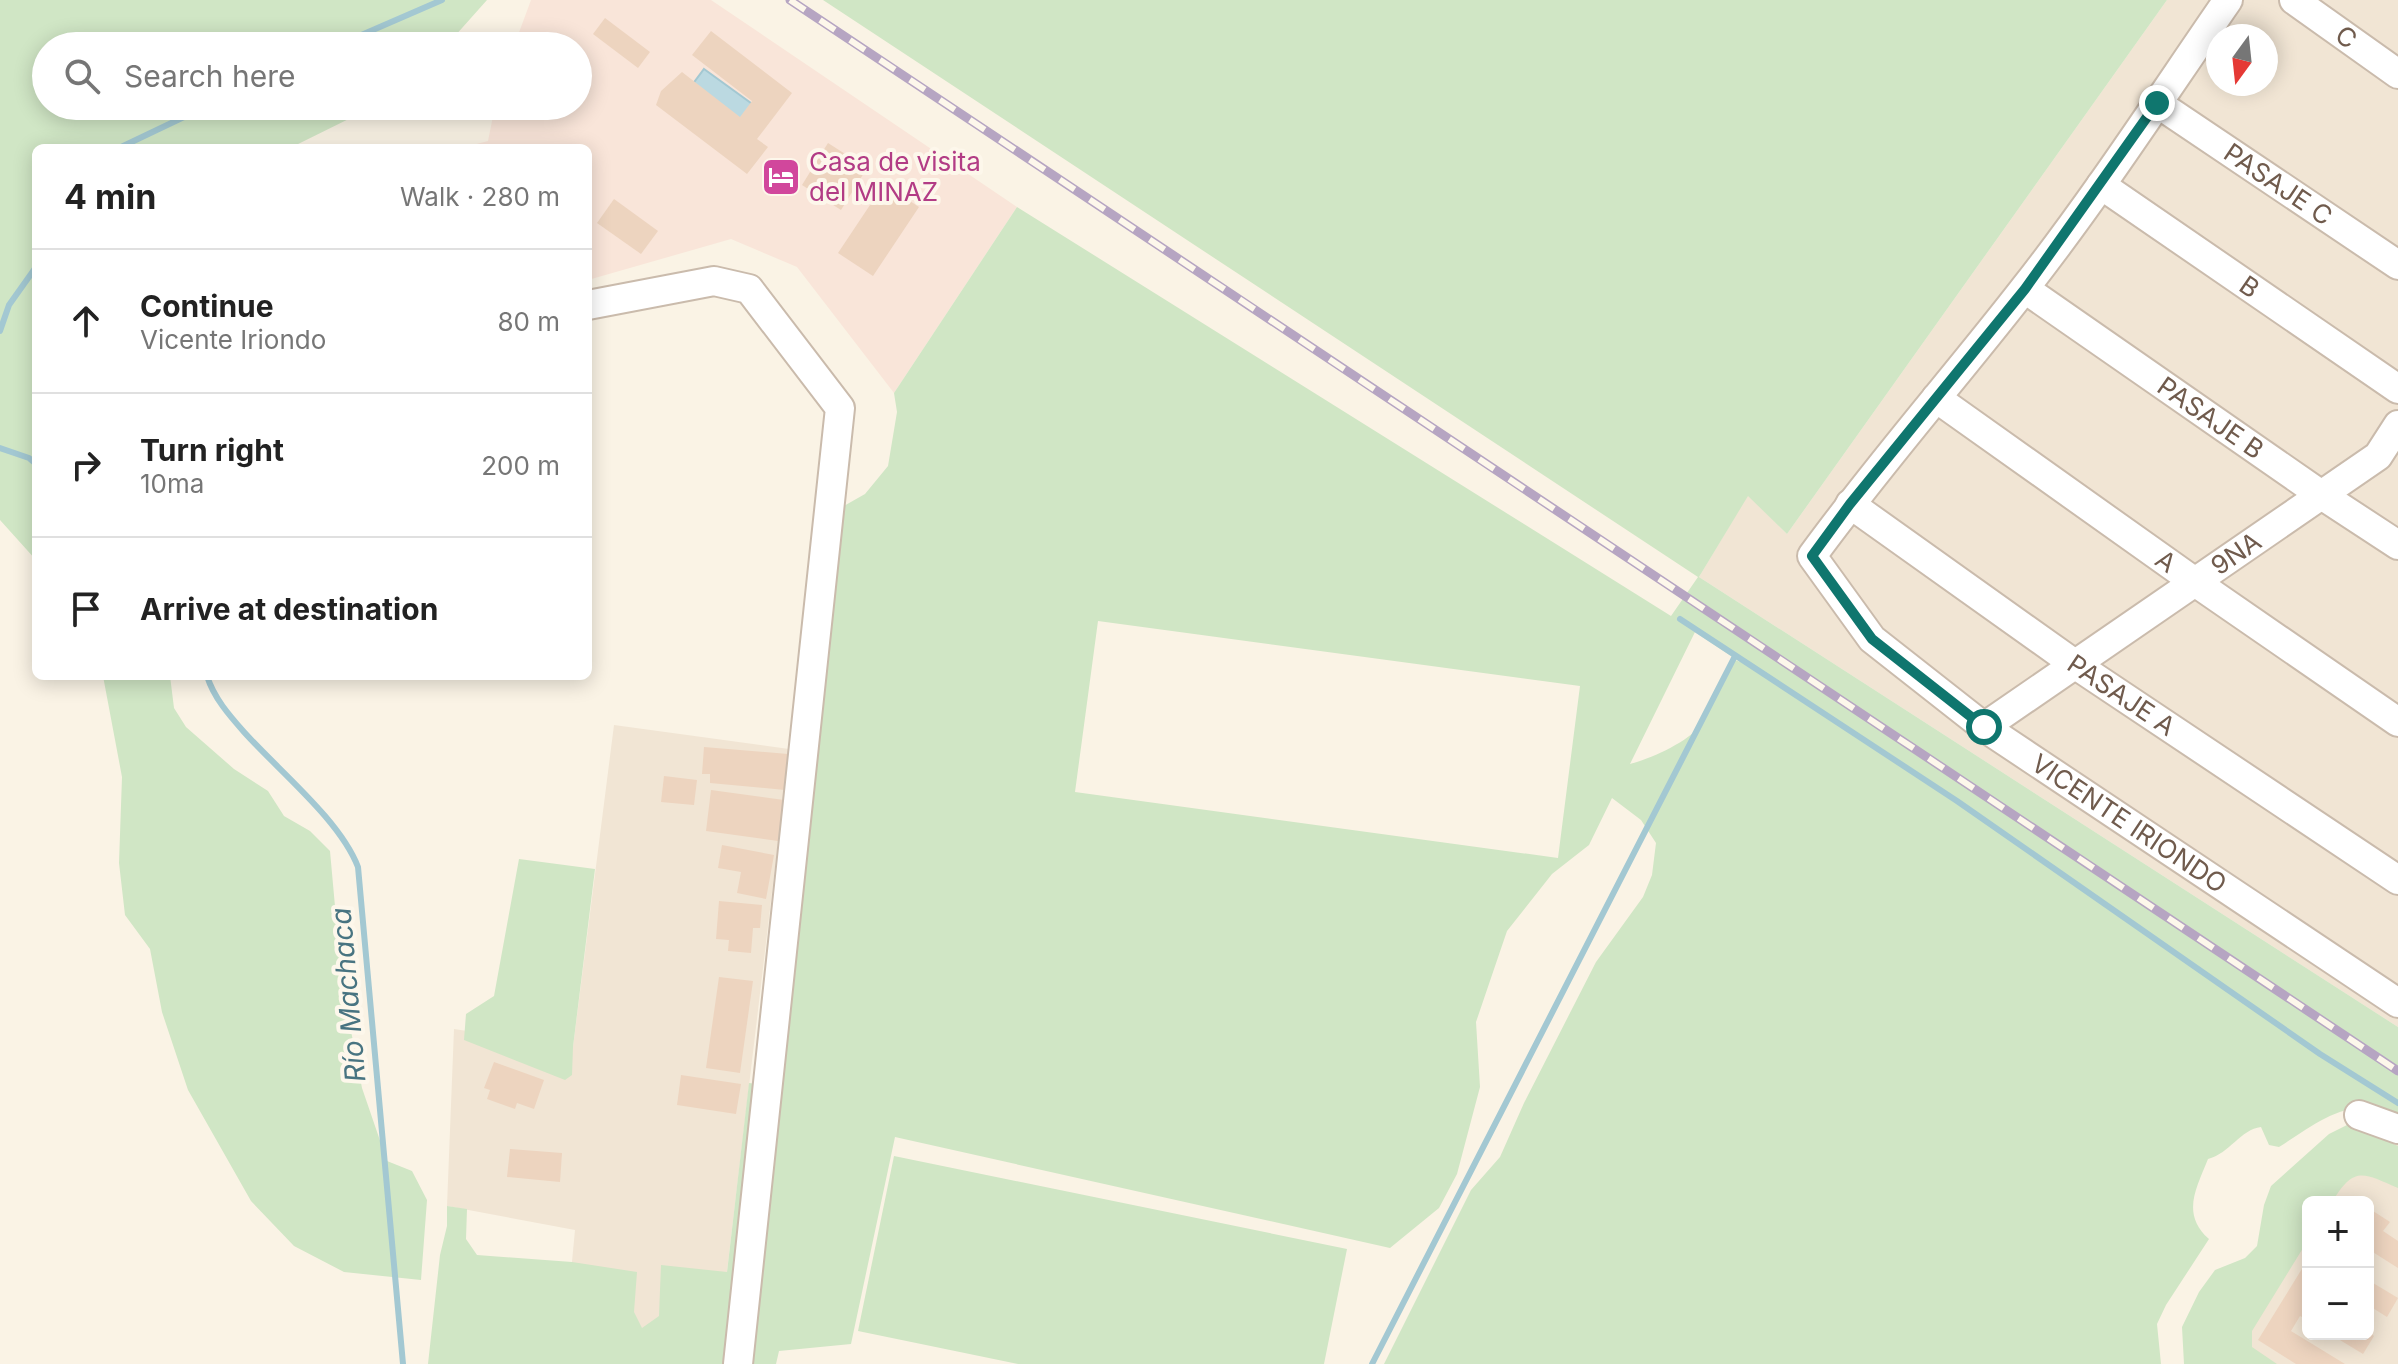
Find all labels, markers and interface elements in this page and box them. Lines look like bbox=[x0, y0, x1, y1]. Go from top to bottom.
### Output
street label: C bbox=[2330, 19, 2363, 55]
north arrow bbox=[2206, 24, 2278, 96]
search box bbox=[32, 32, 592, 120]
icon: search bbox=[60, 54, 104, 98]
text: Search here bbox=[124, 58, 296, 94]
route end bbox=[2139, 85, 2175, 121]
street label: PASAJE C bbox=[2218, 137, 2339, 232]
place label: Casa de visita del MINAZ bbox=[809, 146, 981, 207]
hotel icon: Casa de visita del MINAZ bbox=[760, 156, 802, 198]
text: 4 min bbox=[64, 176, 156, 217]
text: Walk · 280 m bbox=[400, 181, 560, 212]
street label: B bbox=[2234, 269, 2265, 304]
text: Continue bbox=[140, 288, 274, 324]
icon: ahead bbox=[64, 299, 108, 343]
text: 80 m bbox=[497, 306, 560, 337]
text: Vicente Iriondo bbox=[140, 324, 326, 355]
street label: PASAJE B bbox=[2152, 370, 2270, 465]
text: Turn right bbox=[140, 432, 284, 468]
icon: right bbox=[64, 443, 108, 487]
text: 200 m bbox=[481, 450, 560, 481]
text: 10ma bbox=[140, 468, 204, 499]
street label: 9NA bbox=[2205, 525, 2267, 581]
street label: A bbox=[2150, 543, 2183, 579]
icon: arrive bbox=[64, 587, 108, 631]
text: Arrive at destination bbox=[140, 591, 438, 627]
street label: PASAJE A bbox=[2062, 648, 2181, 742]
route start bbox=[1966, 709, 2002, 745]
street label: VICENTE IRIONDO bbox=[2026, 747, 2233, 899]
water label: Río Machaca bbox=[323, 906, 373, 1084]
map controls bbox=[2302, 1196, 2374, 1340]
button: + bbox=[2302, 1196, 2374, 1268]
button: − bbox=[2302, 1268, 2374, 1340]

